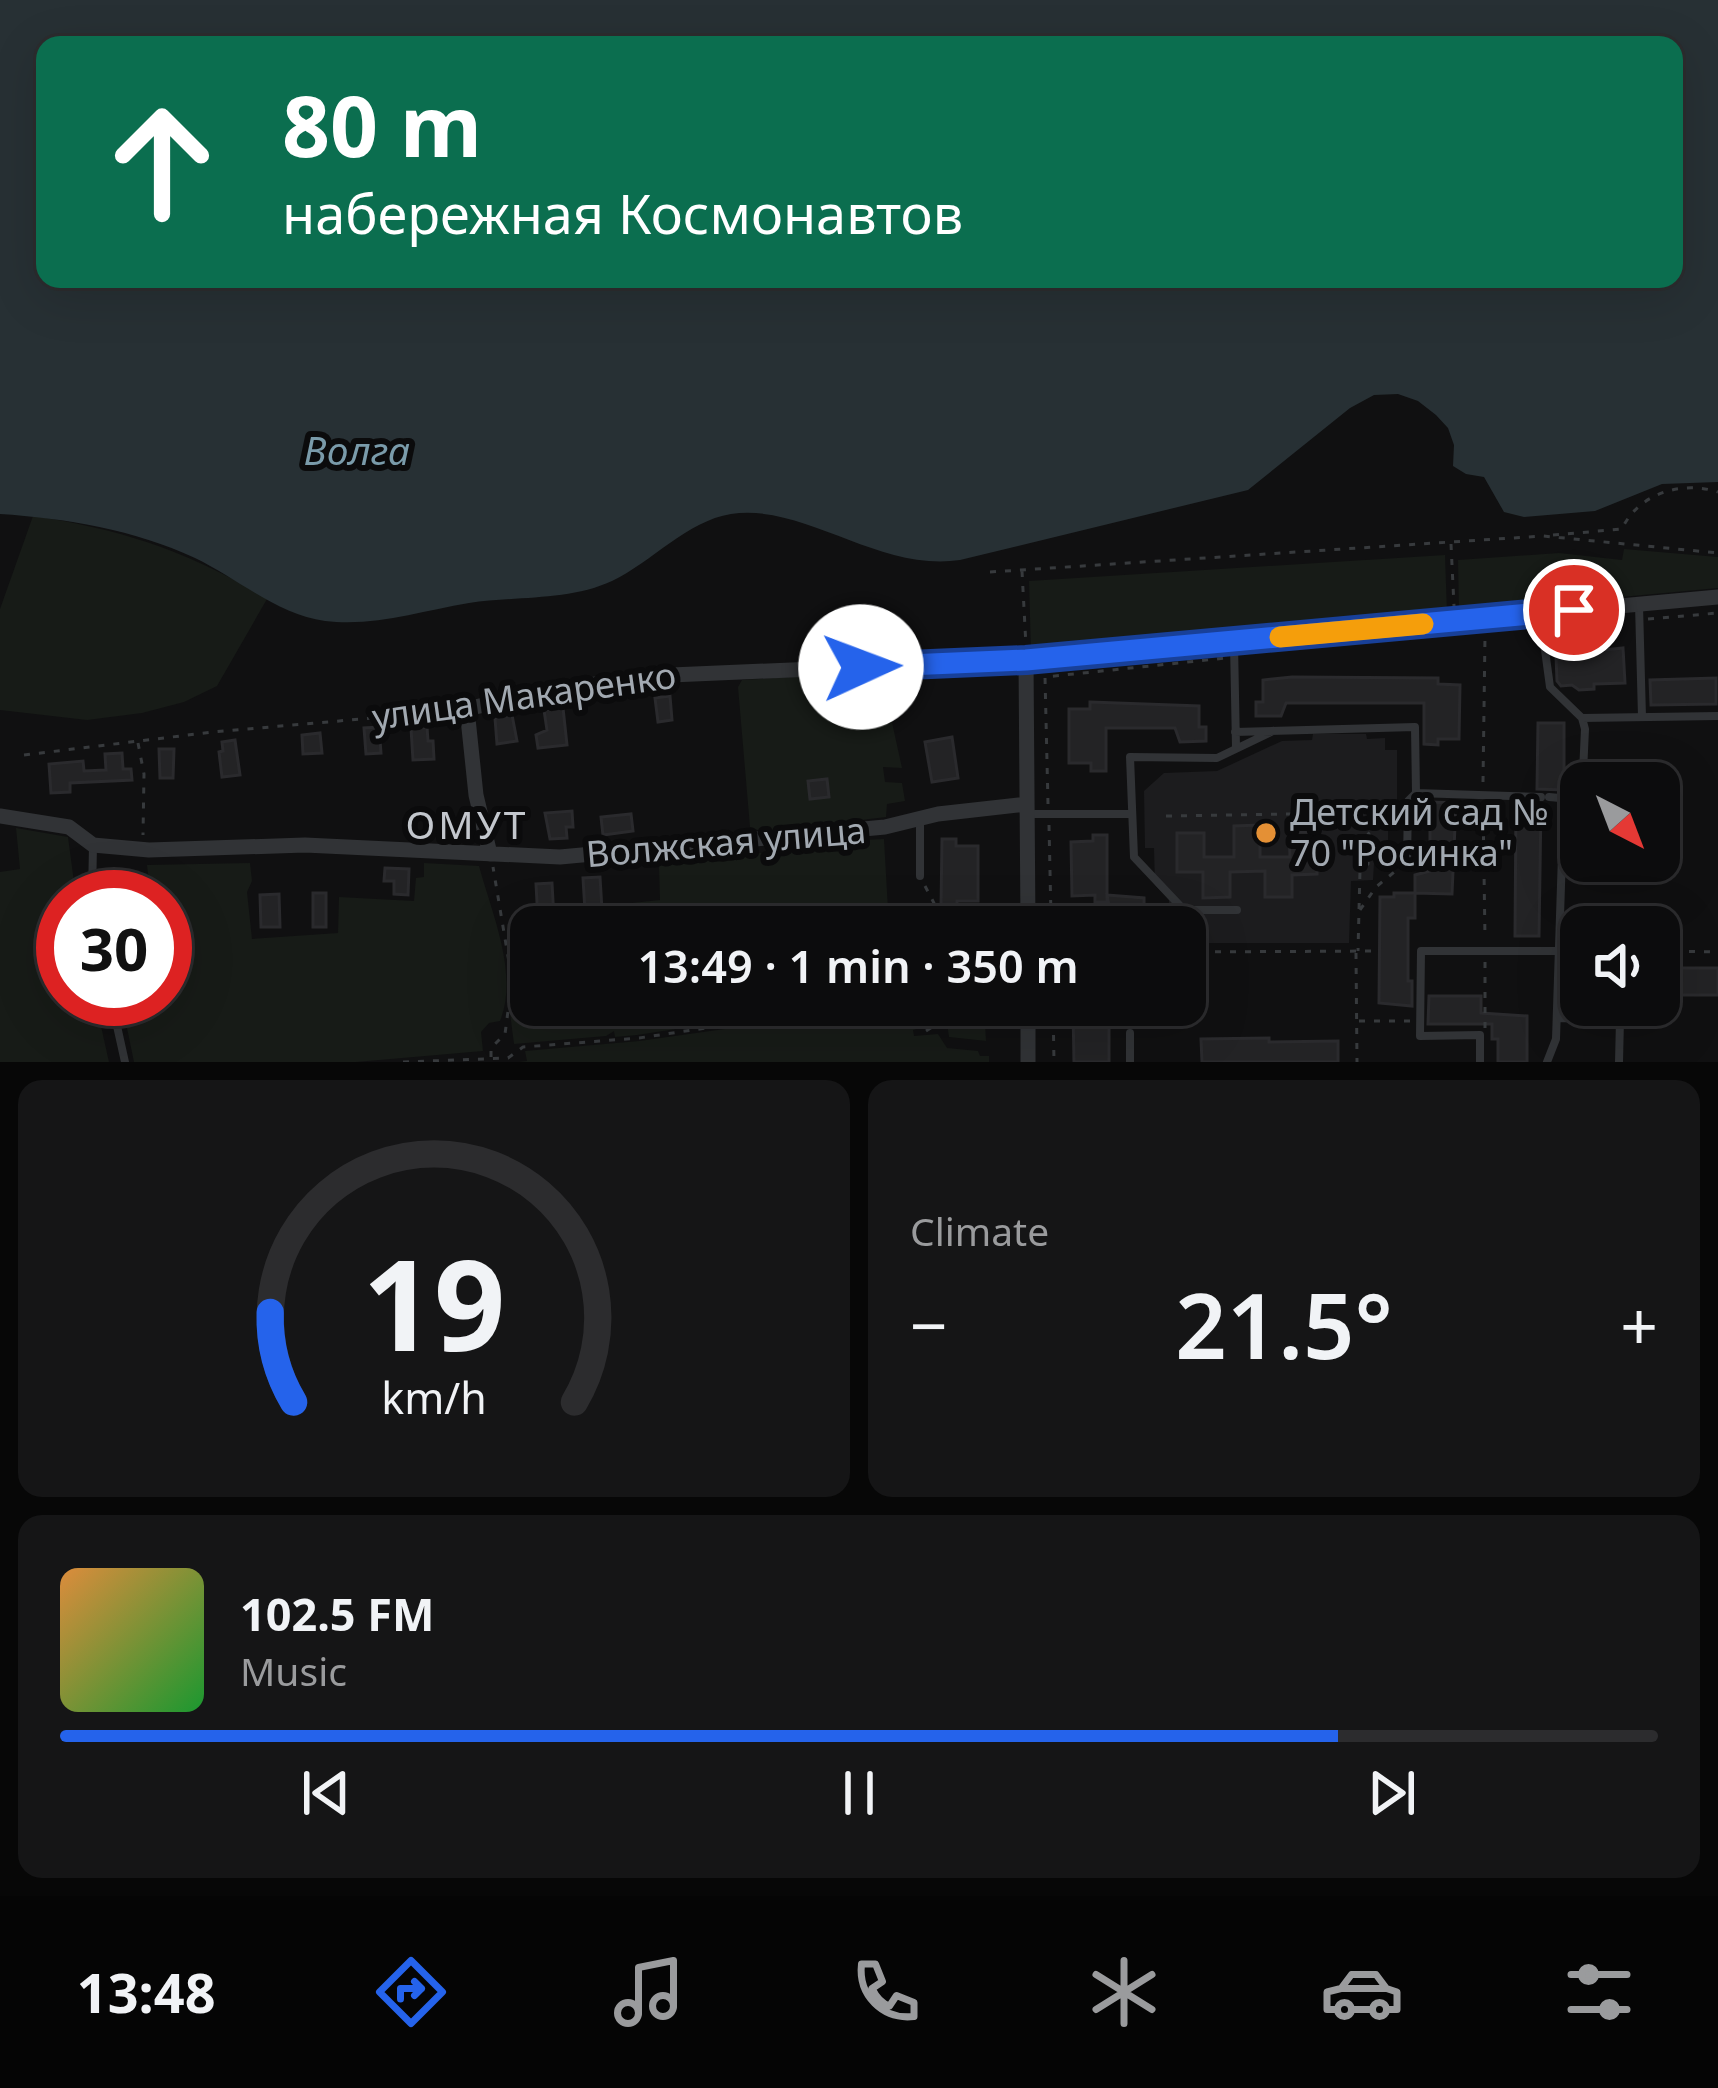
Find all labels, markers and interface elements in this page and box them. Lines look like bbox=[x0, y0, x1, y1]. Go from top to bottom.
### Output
text: 80 m bbox=[282, 67, 482, 182]
icon: ahead bbox=[84, 84, 240, 240]
text: набережная Космонавтов bbox=[282, 176, 963, 250]
water label: Волга bbox=[304, 423, 410, 476]
pin bbox=[1523, 559, 1625, 661]
icon: arrive bbox=[1541, 577, 1607, 643]
position arrow bbox=[798, 604, 924, 730]
street label: улица Макаренко bbox=[369, 650, 679, 741]
north arrow bbox=[1560, 762, 1680, 882]
map controls bbox=[1560, 762, 1680, 1026]
place label: Детский сад № 70 "Росинка" bbox=[1290, 787, 1549, 877]
district label: ОМУТ bbox=[406, 797, 528, 850]
street label: Волжская улица bbox=[584, 805, 868, 878]
marker: Детский сад № 70 "Росинка" bbox=[1253, 820, 1279, 846]
speed limit sign: 30 bbox=[36, 870, 192, 1026]
button: sound bbox=[1560, 906, 1680, 1026]
text: 13:49 · 1 min · 350 m bbox=[637, 935, 1079, 996]
text: Climate bbox=[910, 1204, 1049, 1257]
text: 19 bbox=[363, 1218, 505, 1388]
text: 21.5° bbox=[1175, 1263, 1393, 1385]
text: − bbox=[910, 1279, 948, 1369]
text: + bbox=[1620, 1279, 1658, 1369]
text: km/h bbox=[381, 1367, 487, 1426]
text: 102.5 FM bbox=[240, 1583, 434, 1644]
text: Music bbox=[240, 1644, 347, 1697]
icon: previous bbox=[293, 1760, 359, 1826]
icon: pause bbox=[826, 1760, 892, 1826]
icon: next bbox=[1359, 1760, 1425, 1826]
icon: directions bbox=[369, 1950, 453, 2034]
icon: music bbox=[607, 1950, 691, 2034]
icon: phone bbox=[844, 1950, 928, 2034]
icon: climate bbox=[1082, 1950, 1166, 2034]
icon: car bbox=[1320, 1950, 1404, 2034]
icon: filters bbox=[1557, 1950, 1641, 2034]
text: 13:48 bbox=[77, 1955, 216, 2029]

